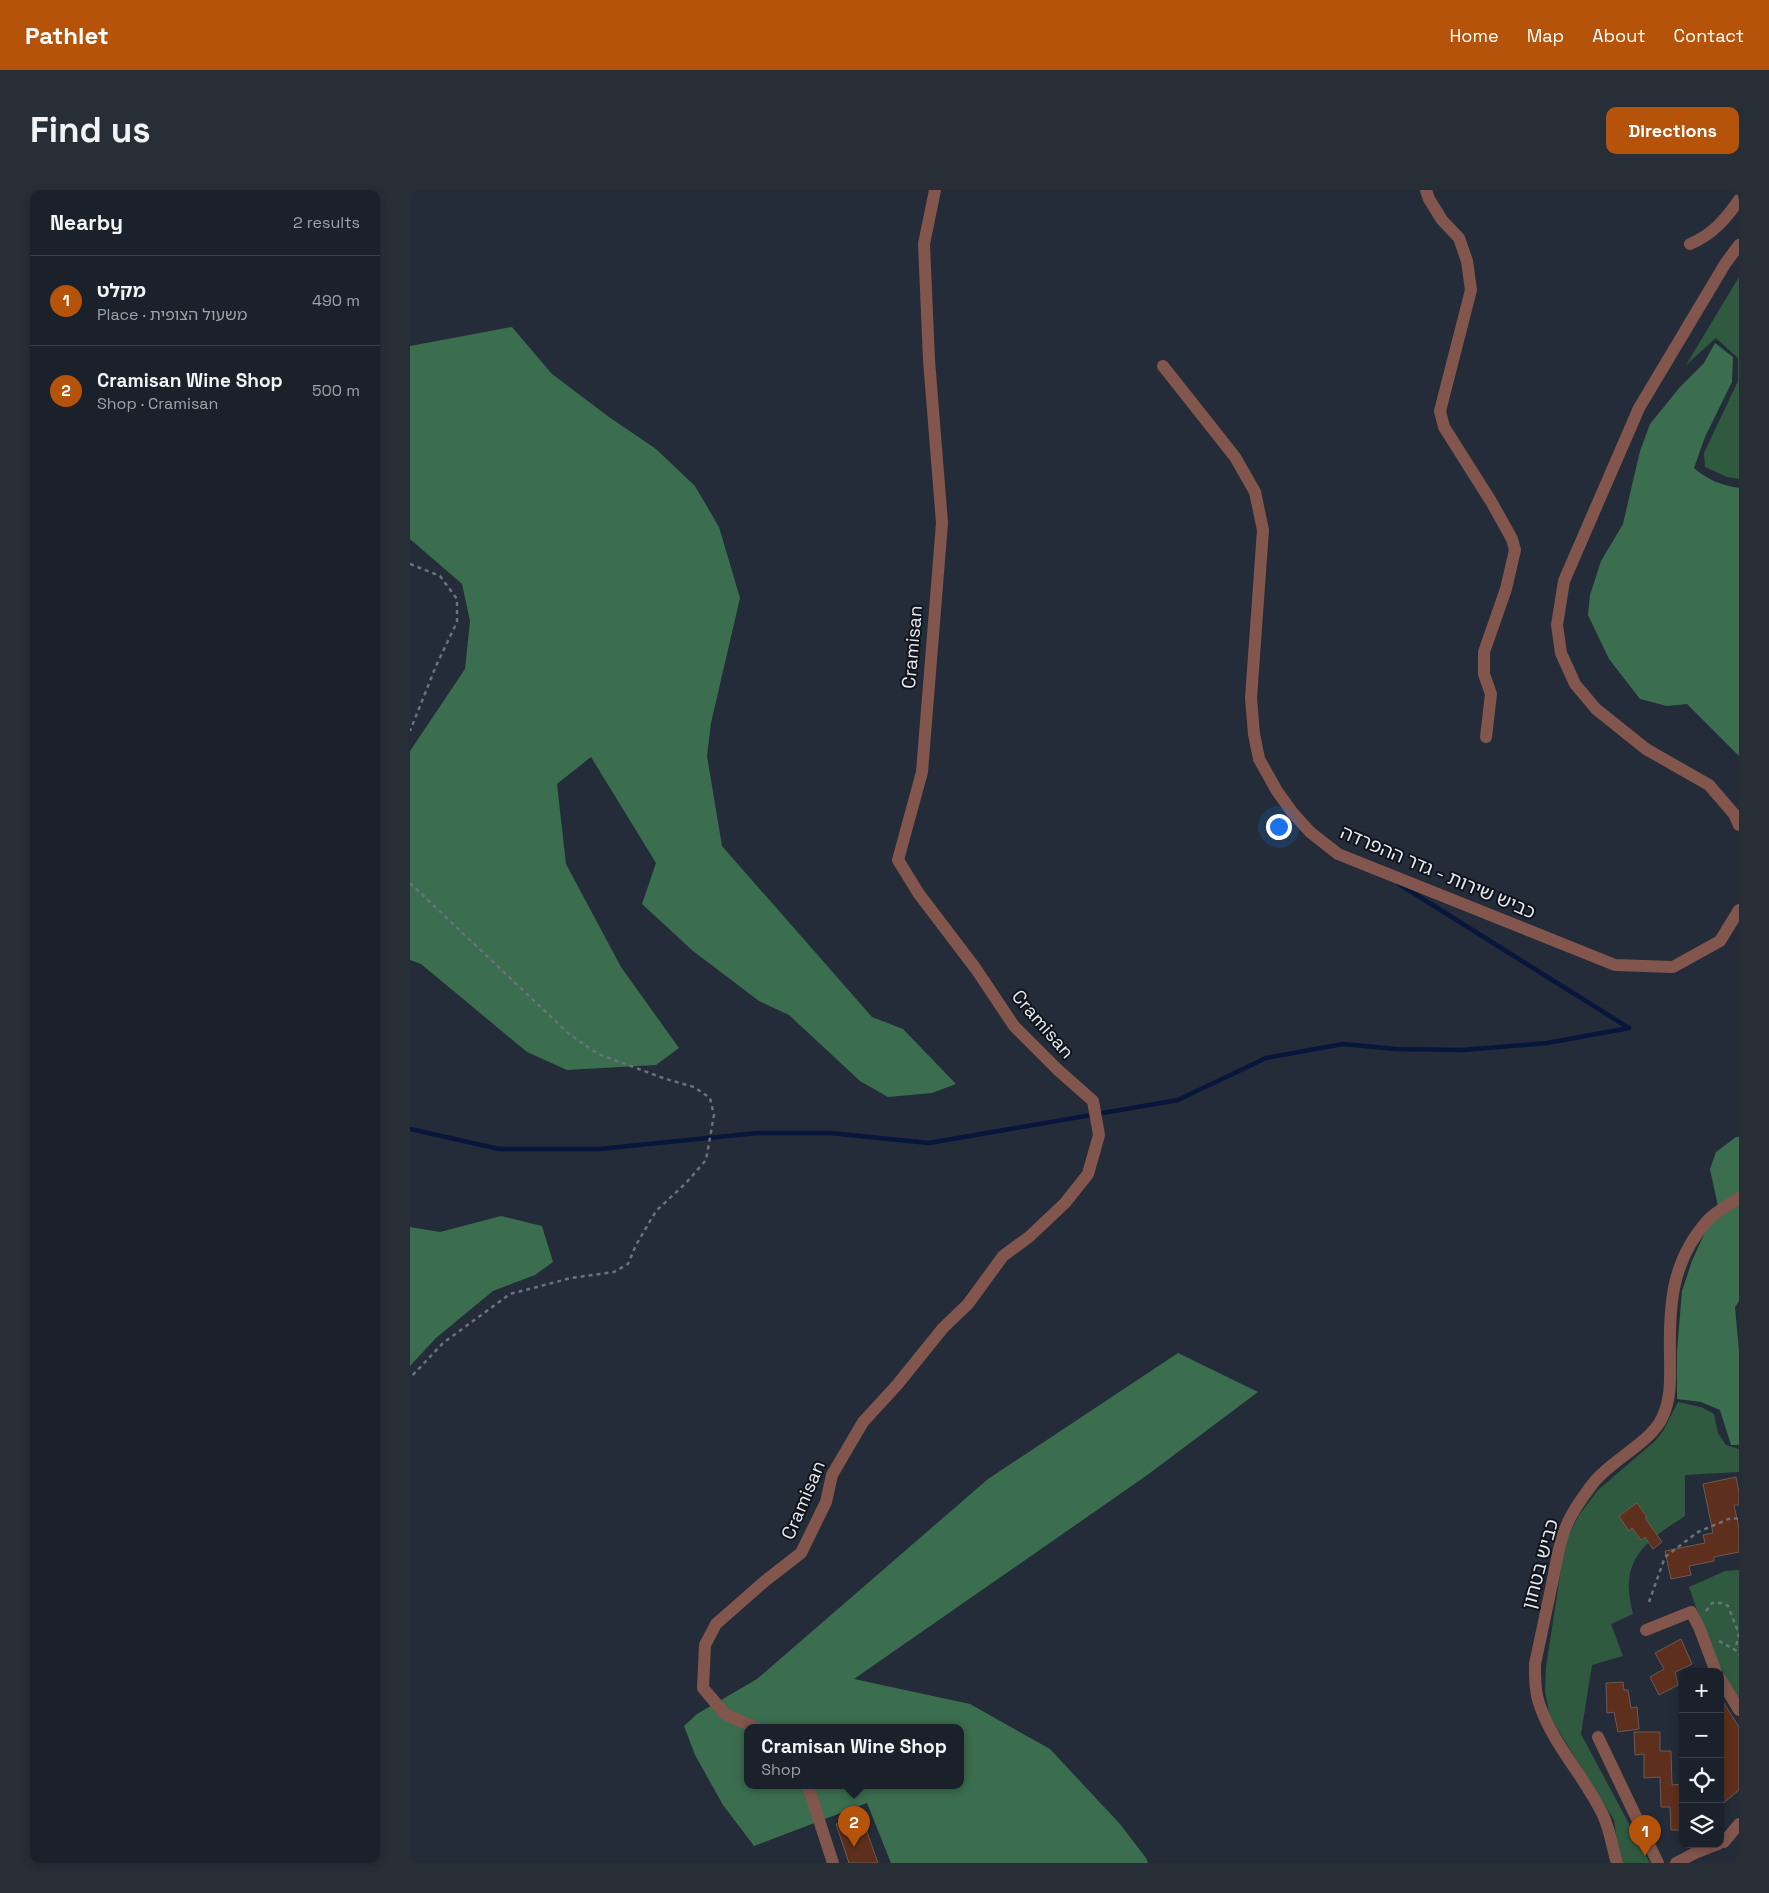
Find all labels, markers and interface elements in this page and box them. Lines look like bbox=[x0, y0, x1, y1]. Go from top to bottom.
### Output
text: Pathlet bbox=[25, 20, 109, 51]
text: Home bbox=[1450, 24, 1499, 47]
text: Map bbox=[1527, 24, 1564, 47]
text: About bbox=[1592, 24, 1646, 47]
text: Contact bbox=[1674, 24, 1744, 47]
button: Directions bbox=[1606, 107, 1739, 154]
text: Find us bbox=[30, 108, 151, 152]
text: Nearby bbox=[50, 209, 123, 236]
text: 2 results bbox=[293, 212, 360, 233]
text: מקלט bbox=[97, 278, 146, 303]
text: 1 bbox=[62, 290, 70, 311]
text: 490 m bbox=[312, 290, 360, 311]
text: Place · משעול הצופית bbox=[97, 304, 247, 325]
text: Cramisan Wine Shop bbox=[97, 368, 283, 393]
text: 2 bbox=[61, 380, 71, 401]
text: 500 m bbox=[312, 380, 360, 401]
text: Shop · Cramisan bbox=[97, 393, 218, 414]
street label: Cramisan bbox=[896, 604, 928, 690]
your location bbox=[1266, 814, 1292, 840]
street label: כביש שירות - גדר ההפרדה bbox=[1337, 820, 1539, 924]
street label: Cramisan bbox=[1006, 984, 1080, 1064]
street label: Cramisan bbox=[775, 1457, 831, 1543]
street label: כביש בטחון bbox=[1516, 1516, 1564, 1612]
map controls bbox=[1679, 1668, 1724, 1848]
button: + bbox=[1679, 1668, 1724, 1713]
button: − bbox=[1679, 1713, 1724, 1758]
popup bbox=[744, 1724, 964, 1789]
text: Cramisan Wine Shop bbox=[761, 1734, 947, 1759]
button: locate bbox=[1679, 1758, 1724, 1803]
text: Shop bbox=[761, 1759, 801, 1780]
button: layers bbox=[1679, 1803, 1724, 1848]
pin: 2 bbox=[838, 1806, 870, 1847]
pin: 1 bbox=[1629, 1815, 1661, 1856]

